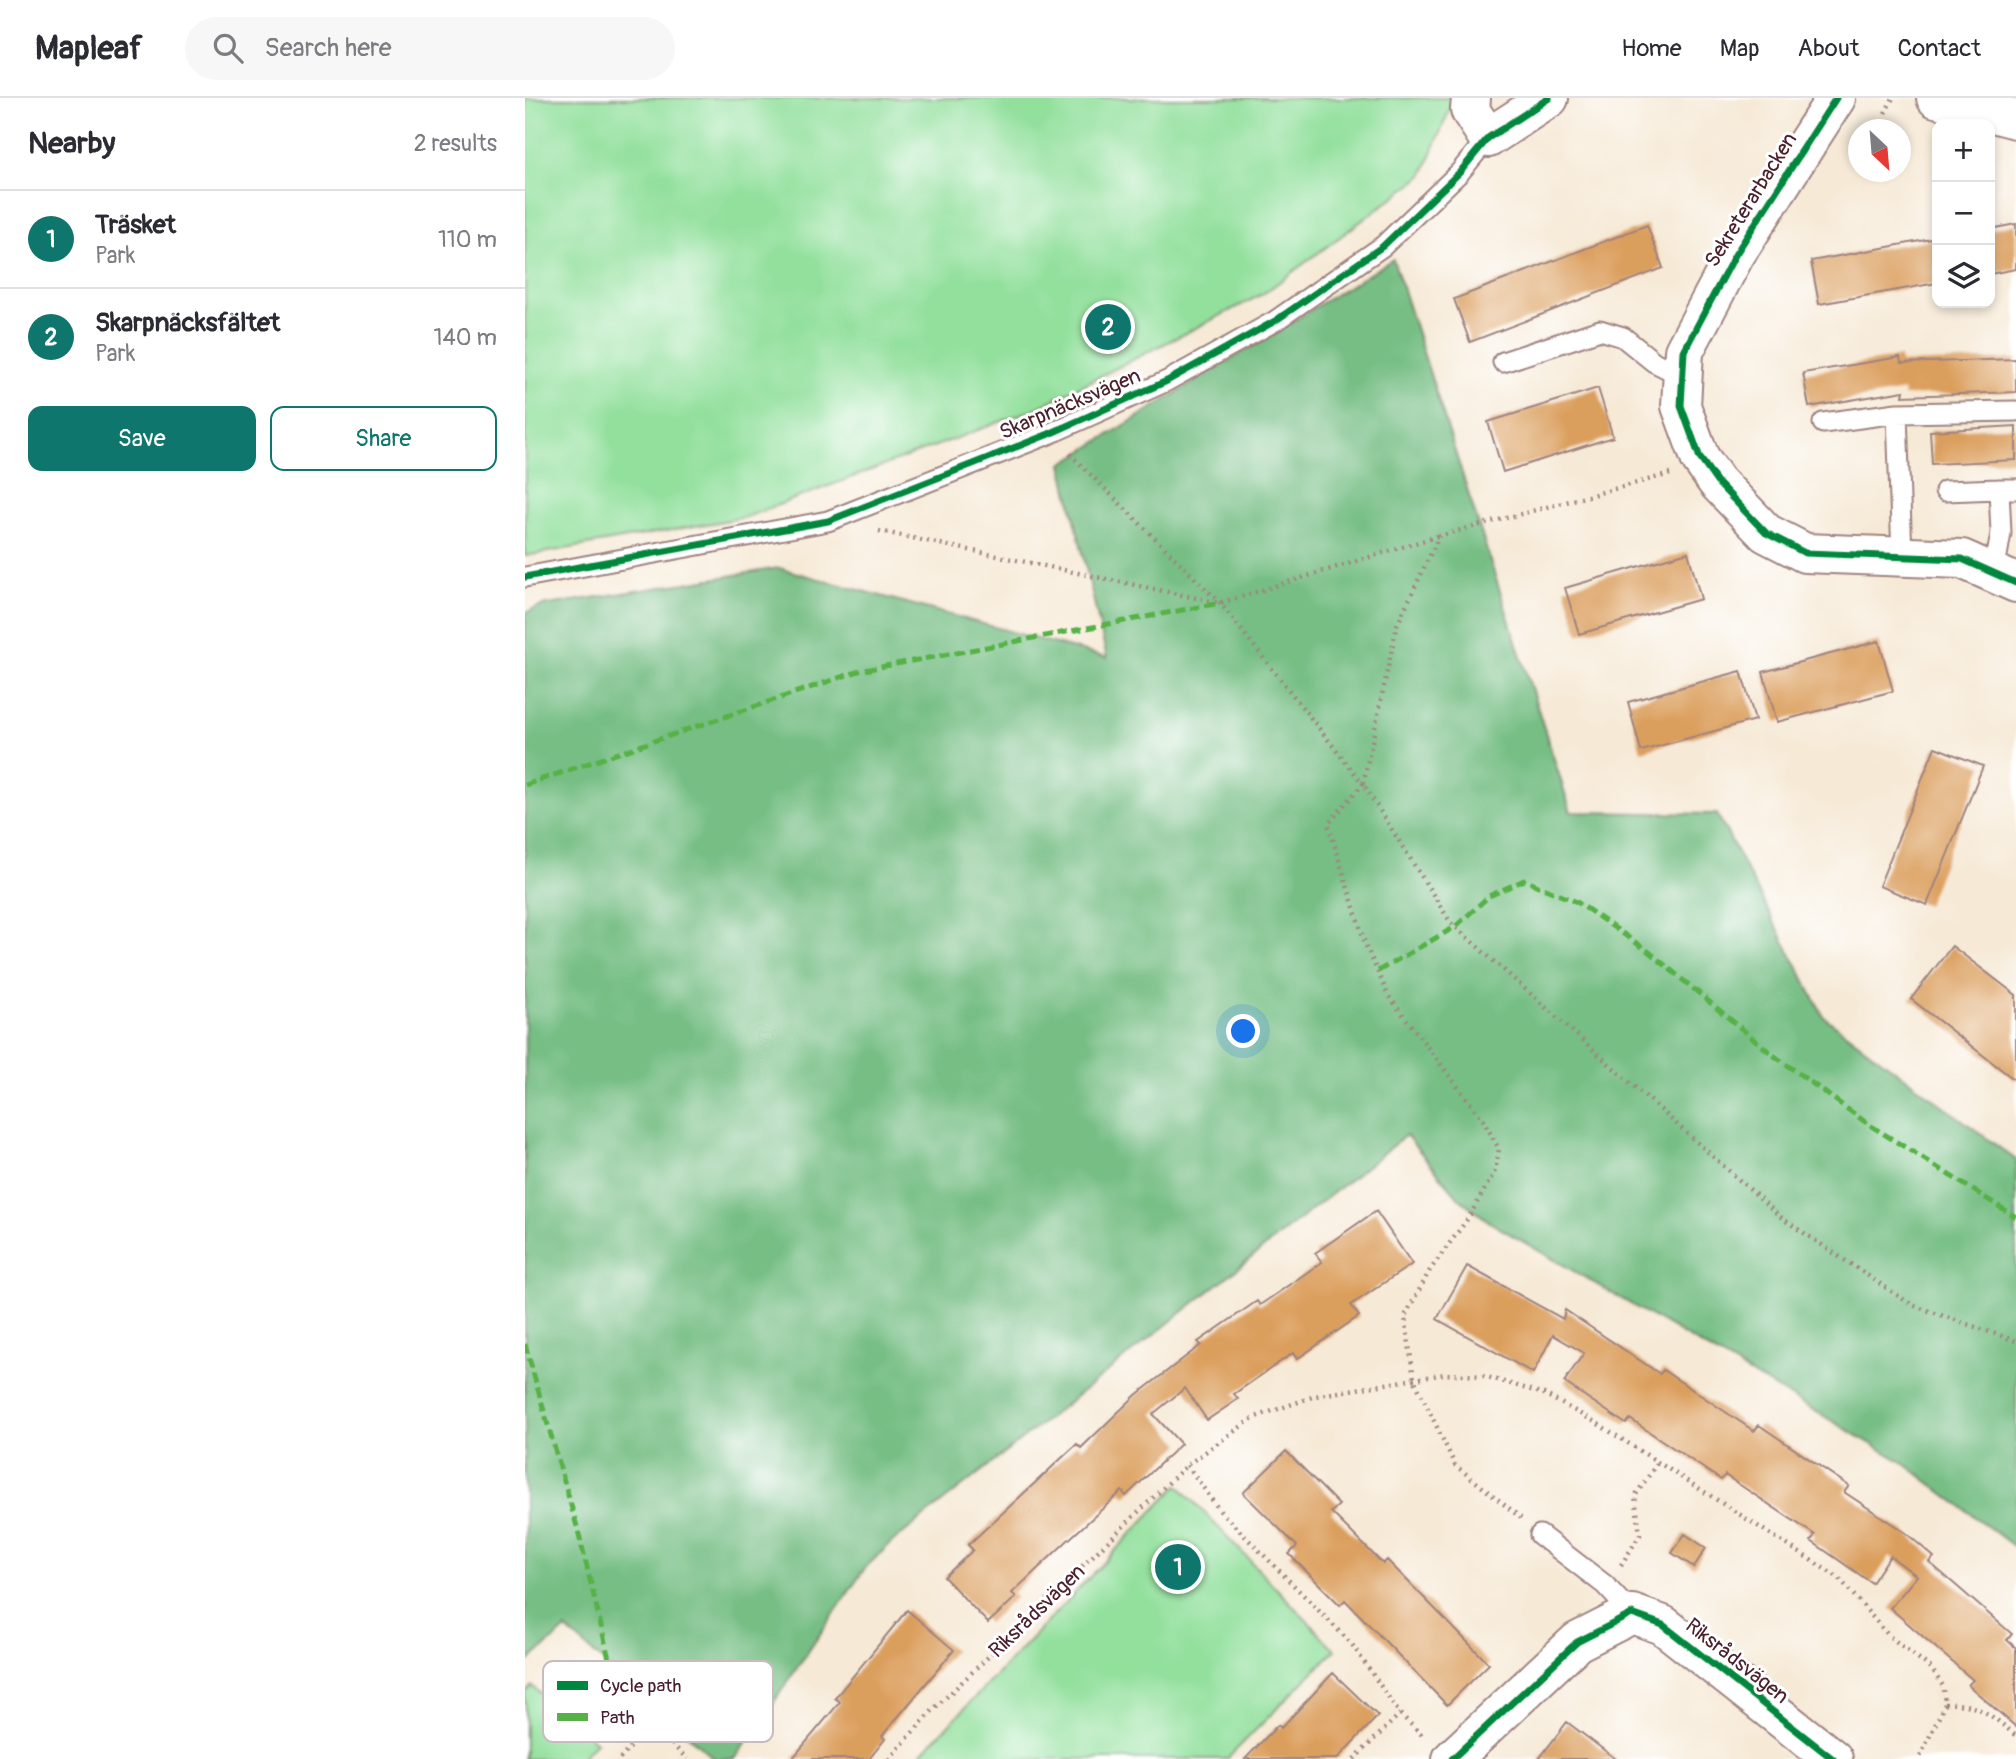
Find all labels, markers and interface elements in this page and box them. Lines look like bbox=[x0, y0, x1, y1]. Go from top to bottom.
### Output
search box bbox=[185, 17, 675, 80]
text: Mapleaf bbox=[35, 28, 143, 69]
icon: search bbox=[209, 29, 247, 67]
text: Search here bbox=[265, 32, 392, 64]
text: Home bbox=[1621, 34, 1682, 63]
text: Map bbox=[1720, 34, 1760, 63]
text: About bbox=[1798, 34, 1860, 63]
text: Contact bbox=[1898, 34, 1981, 63]
north arrow bbox=[1848, 119, 1911, 182]
map controls bbox=[1932, 119, 1995, 308]
button: + bbox=[1932, 119, 1995, 182]
text: Nearby bbox=[28, 125, 115, 162]
street label: Sekreterarbacken bbox=[1699, 128, 1803, 272]
text: 2 results bbox=[414, 129, 497, 158]
button: − bbox=[1932, 182, 1995, 245]
text: Träsket bbox=[95, 209, 176, 241]
text: 1 bbox=[47, 225, 56, 254]
text: 110 m bbox=[438, 225, 497, 254]
text: Park bbox=[95, 241, 135, 270]
button: layers bbox=[1932, 245, 1995, 308]
pin: 2 bbox=[1085, 301, 1131, 353]
text: Skarpnäcksfältet bbox=[95, 307, 280, 339]
text: 2 bbox=[45, 323, 57, 352]
text: 140 m bbox=[434, 323, 497, 352]
text: Park bbox=[95, 339, 135, 368]
street label: Skarpnäcksvägen bbox=[995, 362, 1145, 446]
button: Save bbox=[28, 406, 256, 471]
button: Share bbox=[270, 406, 497, 471]
your location bbox=[1226, 1014, 1260, 1048]
pin: 1 bbox=[1155, 1541, 1201, 1593]
street label: Riksrådsvägen bbox=[983, 1558, 1091, 1664]
street label: Riksrådsvägen bbox=[1680, 1612, 1794, 1710]
legend bbox=[543, 1661, 773, 1742]
text: Cycle path bbox=[600, 1674, 681, 1698]
text: Path bbox=[600, 1706, 635, 1730]

